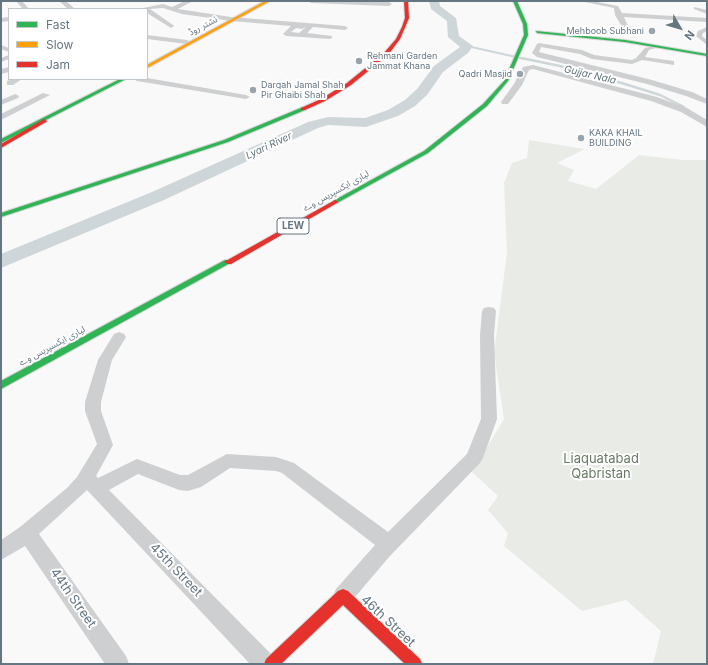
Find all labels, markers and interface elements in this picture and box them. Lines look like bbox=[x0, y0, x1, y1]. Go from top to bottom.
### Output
legend bbox=[8, 8, 148, 80]
north arrow bbox=[660, 8, 700, 48]
street label: نشتر روڈ bbox=[187, 14, 219, 38]
text: Fast bbox=[46, 17, 70, 32]
place label: Mehboob Subhani bbox=[566, 26, 644, 36]
marker: Mehboob Subhani bbox=[647, 26, 657, 36]
text: N bbox=[681, 28, 698, 43]
text: Slow bbox=[46, 37, 73, 52]
place label: Rehmani Garden Jammat Khana bbox=[367, 51, 437, 72]
marker: Rehmani Garden Jammat Khana bbox=[354, 56, 364, 66]
text: Jam bbox=[46, 57, 70, 72]
water label: Gujjar Nala bbox=[563, 63, 617, 87]
place label: Qadri Masjid bbox=[459, 69, 512, 79]
marker: Qadri Masjid bbox=[515, 69, 525, 79]
place label: Dargah Jamal Shah Pir Ghaibi Shah bbox=[261, 80, 344, 101]
marker: Dargah Jamal Shah Pir Ghaibi Shah bbox=[248, 85, 258, 95]
place label: KAKA KHAIL BUILDING bbox=[589, 128, 642, 149]
water label: Lyari River bbox=[244, 130, 294, 162]
marker: KAKA KHAIL BUILDING bbox=[576, 133, 586, 143]
street label: لیاری ایکسپریس وے bbox=[301, 168, 371, 214]
road number: LEW bbox=[277, 218, 309, 234]
street label: لیاری ایکسپریس وے bbox=[17, 324, 87, 368]
park label: Liaquatabad Qabristan bbox=[563, 451, 639, 482]
street label: 45th Street bbox=[147, 540, 205, 600]
street label: 44th Street bbox=[47, 565, 99, 631]
street label: 46th Street bbox=[358, 592, 418, 650]

